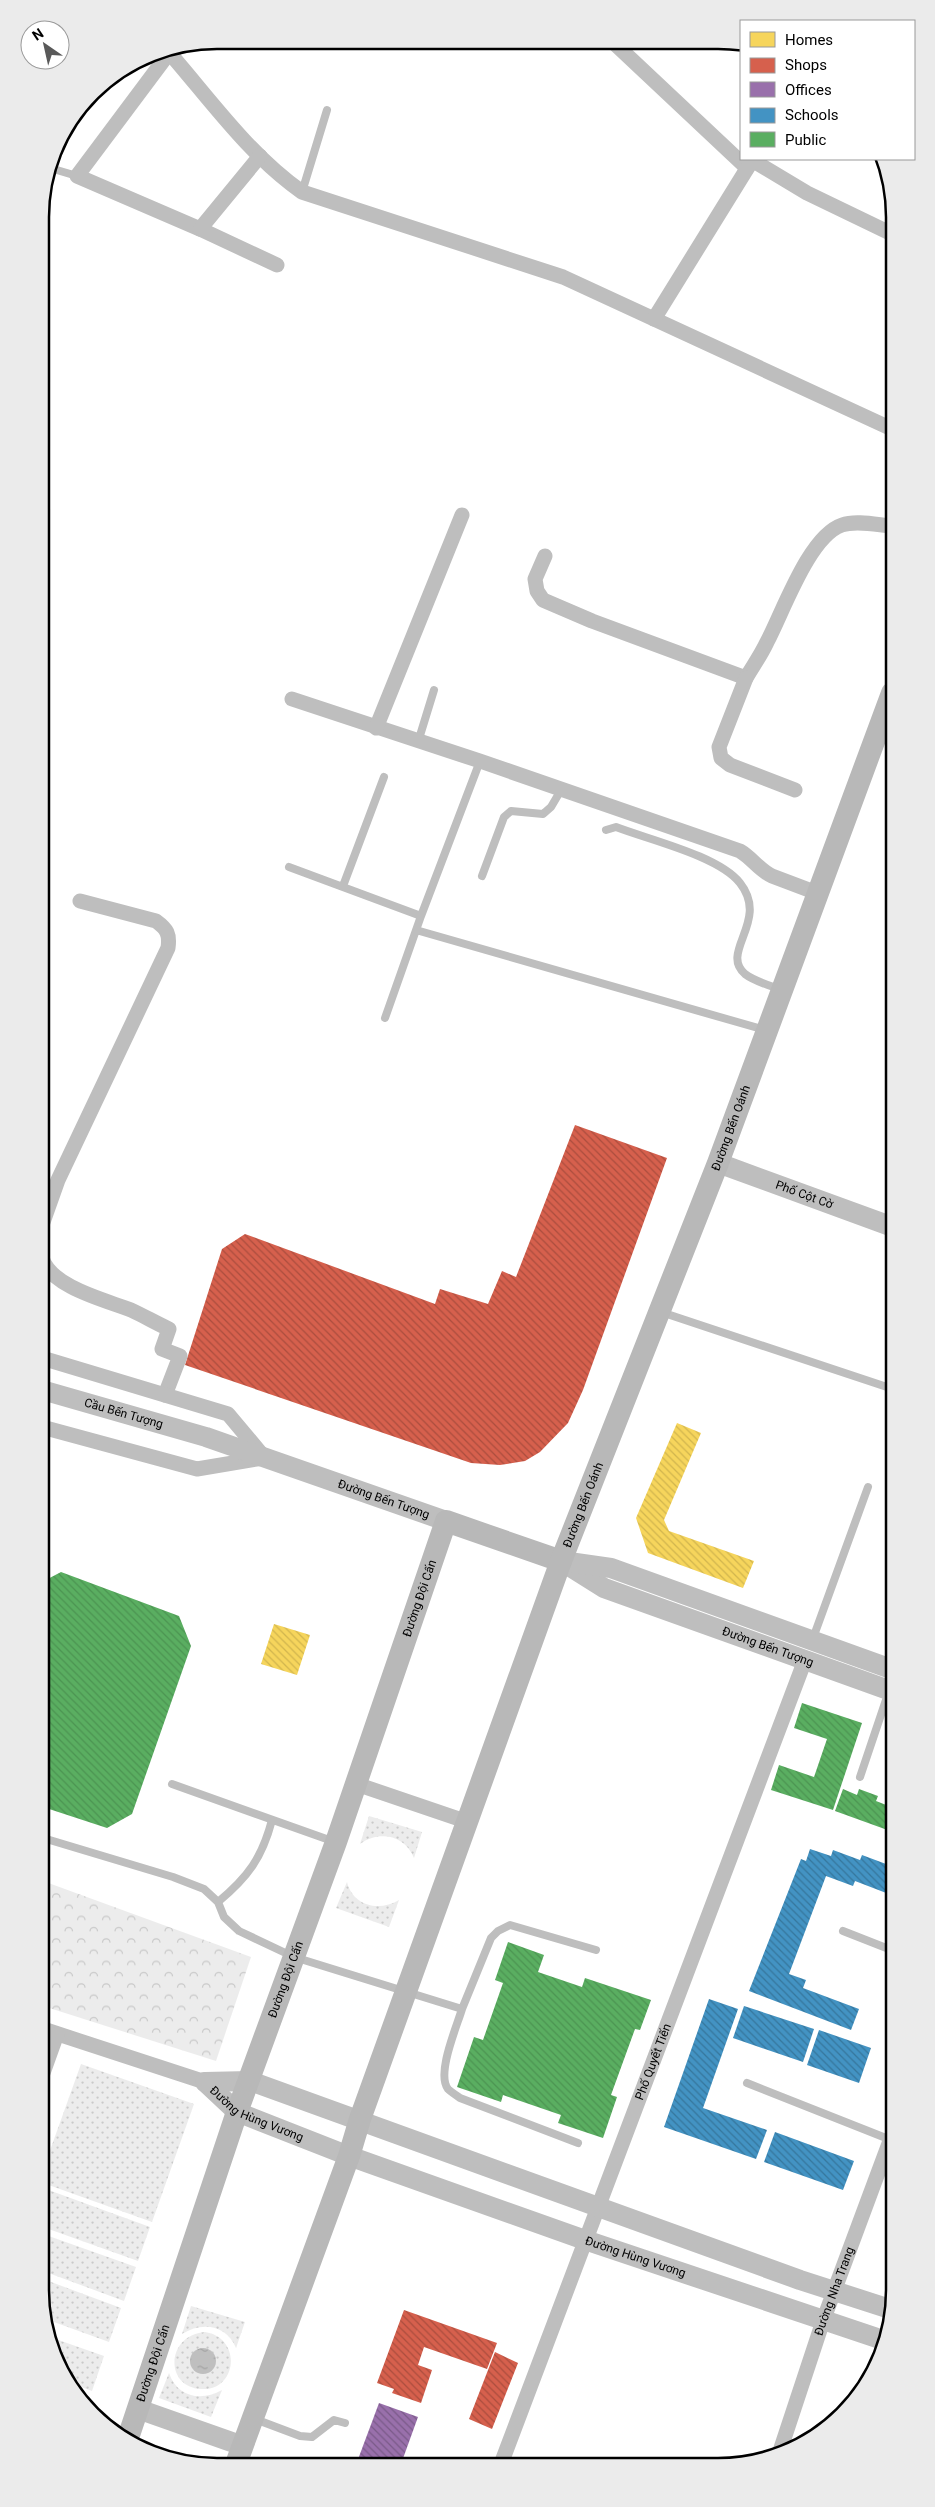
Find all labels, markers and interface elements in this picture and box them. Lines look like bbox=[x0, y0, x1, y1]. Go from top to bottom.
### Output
north arrow bbox=[20, 20, 70, 70]
legend bbox=[740, 20, 915, 160]
text: N bbox=[29, 25, 46, 44]
text: Homes bbox=[785, 31, 833, 49]
text: Shops bbox=[785, 56, 827, 74]
text: Offices bbox=[785, 81, 832, 99]
text: Schools bbox=[785, 106, 839, 124]
text: Public bbox=[785, 131, 826, 149]
street label: Đường Bến Oánh bbox=[709, 1083, 753, 1173]
street label: Phố Cột Cờ bbox=[774, 1178, 836, 1212]
street label: Cầu Bến Tượng bbox=[83, 1395, 165, 1431]
street label: Đường Bến Oánh bbox=[560, 1460, 606, 1550]
street label: Đường Bến Tượng bbox=[336, 1477, 432, 1522]
street label: Đường Đội Cấn bbox=[400, 1558, 439, 1639]
street label: Đường Bến Tượng bbox=[720, 1624, 816, 1670]
street label: Đường Đội Cấn bbox=[265, 1939, 306, 2020]
street label: Phố Quyết Tiến bbox=[632, 2022, 674, 2102]
street label: Đường Hùng Vương bbox=[207, 2083, 306, 2144]
street label: Đường Hùng Vương bbox=[583, 2234, 688, 2280]
street label: Đường Nha Trang bbox=[812, 2245, 857, 2337]
street label: Đường Đội Cấn bbox=[134, 2323, 172, 2404]

